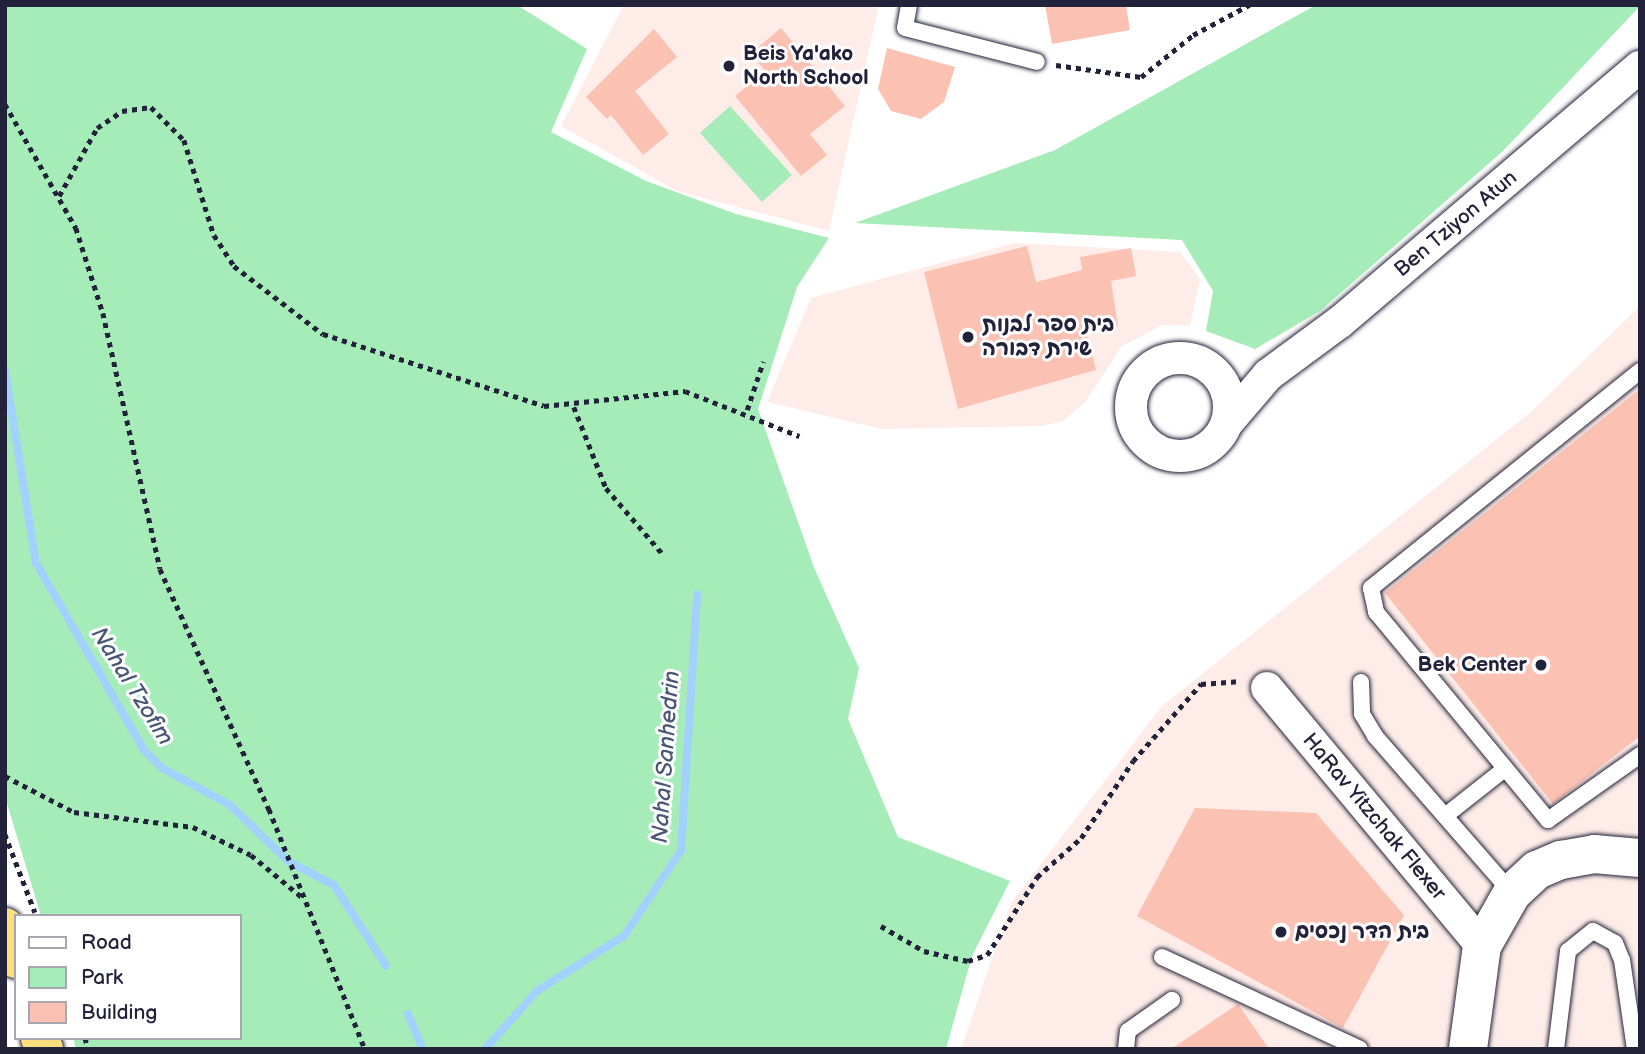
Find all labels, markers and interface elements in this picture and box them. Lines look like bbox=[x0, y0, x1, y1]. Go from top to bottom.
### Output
place label: Beis Ya'ako North School bbox=[743, 41, 869, 91]
marker: Beis Ya'ako North School bbox=[721, 58, 737, 74]
street label: Ben Tziyon Atun bbox=[1389, 165, 1523, 283]
place label: בית ספר לבנות שירת דבורה bbox=[982, 312, 1114, 362]
marker: בית ספר לבנות שירת דבורה bbox=[960, 329, 976, 345]
water label: Nahal Tzofim bbox=[85, 622, 179, 750]
place label: Bek Center bbox=[1418, 652, 1527, 678]
marker: Bek Center bbox=[1533, 657, 1549, 673]
water label: Nahal Sanhedrin bbox=[646, 670, 686, 844]
street label: HaRav Yitzchak Flexer bbox=[1296, 728, 1452, 906]
legend bbox=[14, 914, 242, 1040]
place label: בית הדר נכסים bbox=[1295, 919, 1429, 945]
marker: בית הדר נכסים bbox=[1273, 924, 1289, 940]
text: Road bbox=[81, 930, 132, 955]
text: Park bbox=[81, 965, 123, 990]
text: Building bbox=[81, 1000, 157, 1025]

